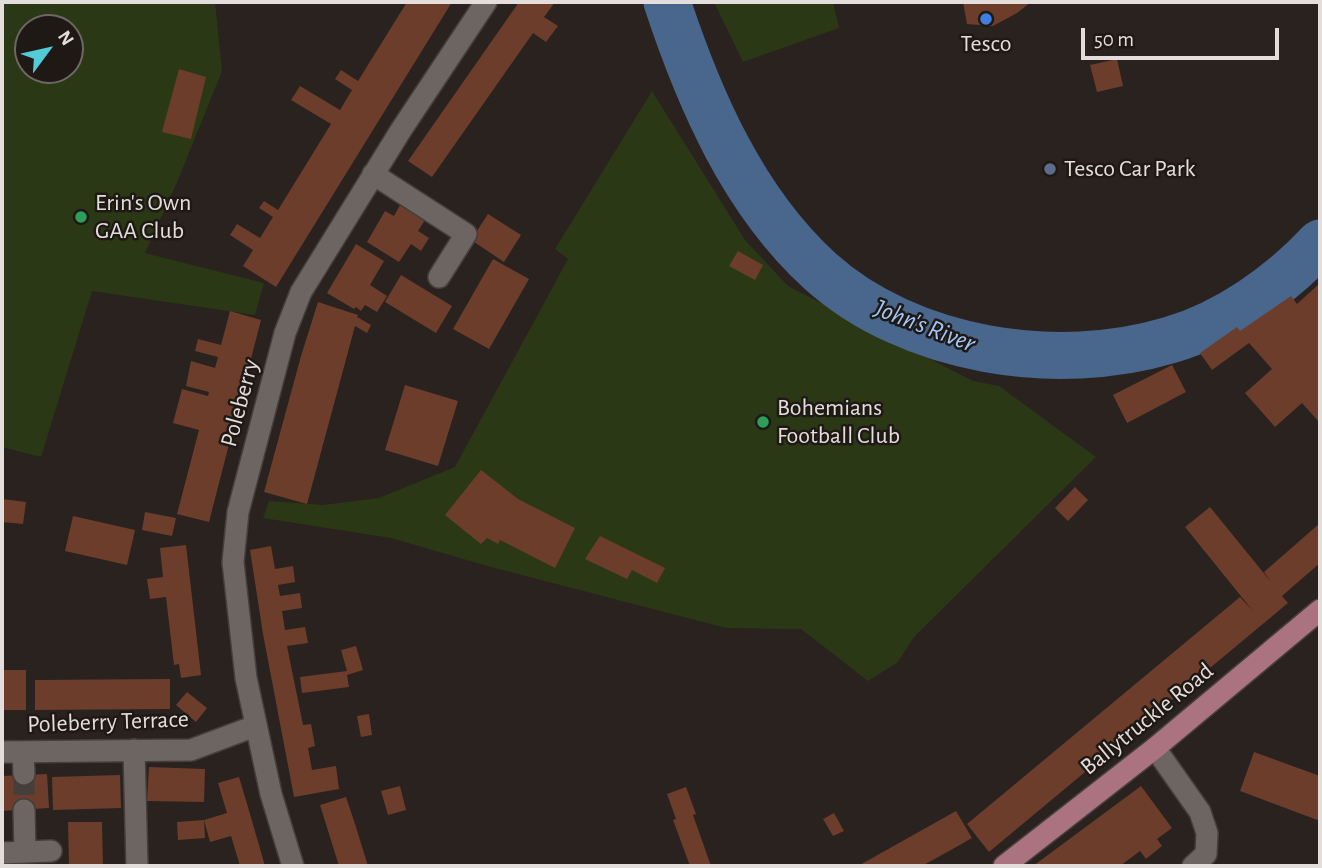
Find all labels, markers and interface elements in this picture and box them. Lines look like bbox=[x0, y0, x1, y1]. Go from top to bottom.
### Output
marker: Tesco bbox=[978, 11, 994, 27]
north arrow bbox=[14, 14, 84, 84]
scale bar bbox=[1084, 14, 1282, 58]
text: N bbox=[54, 28, 77, 49]
text: 50 m bbox=[1094, 29, 1134, 50]
place label: Tesco bbox=[960, 30, 1012, 58]
place label: Tesco Car Park bbox=[1064, 155, 1196, 183]
marker: Tesco Car Park bbox=[1042, 161, 1058, 177]
place label: Erin's Own GAA Club bbox=[95, 189, 191, 245]
marker: Erin's Own GAA Club bbox=[73, 209, 89, 225]
water label: John's River bbox=[870, 293, 980, 359]
street label: Poleberry bbox=[214, 356, 266, 450]
place label: Bohemians Football Club bbox=[777, 394, 900, 450]
marker: Bohemians Football Club bbox=[755, 414, 771, 430]
street label: Ballytruckle Road bbox=[1075, 657, 1219, 781]
street label: Poleberry Terrace bbox=[27, 705, 189, 739]

